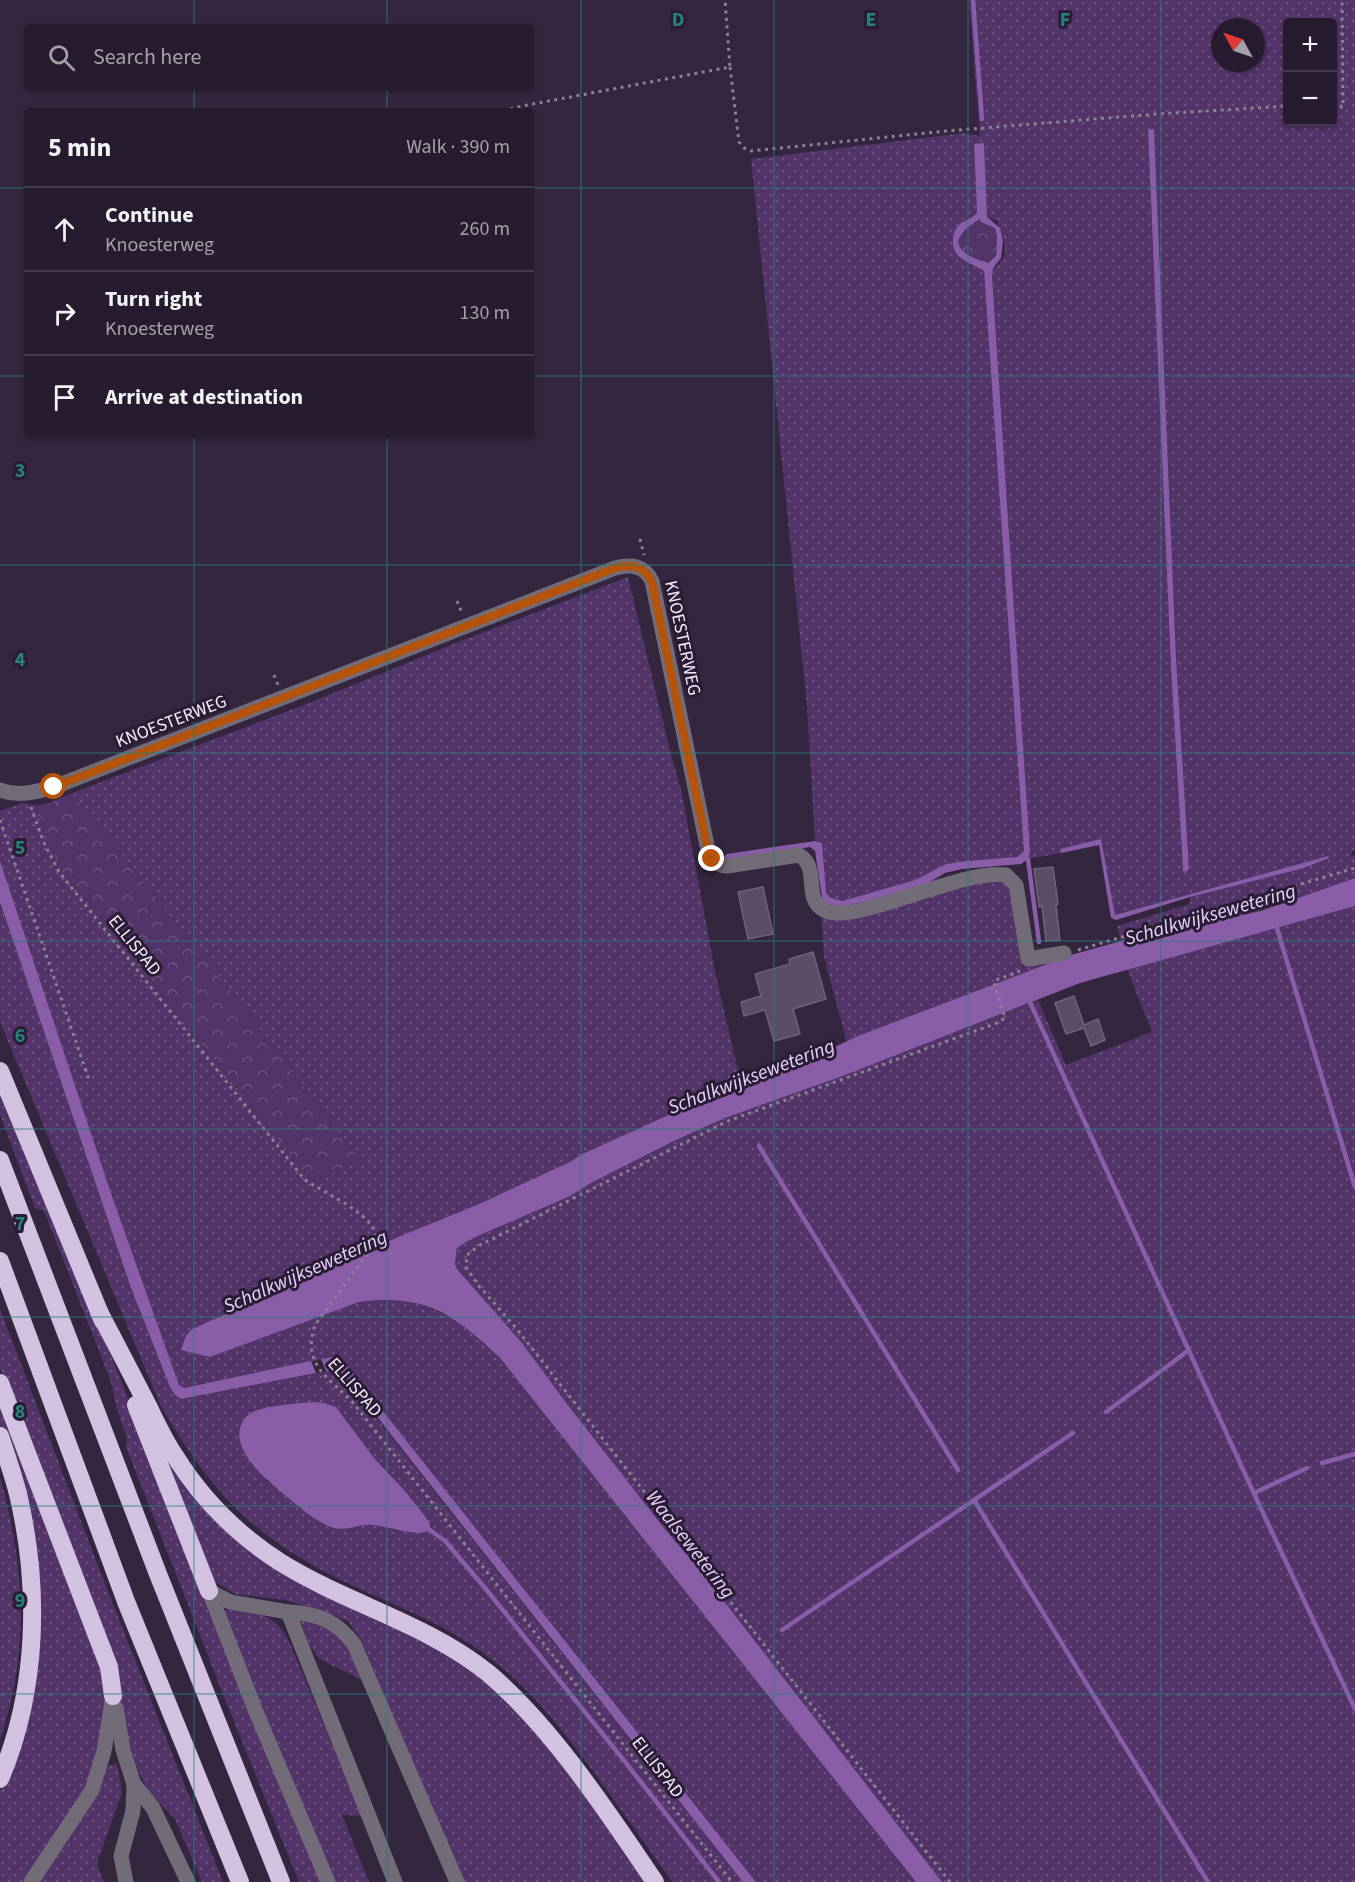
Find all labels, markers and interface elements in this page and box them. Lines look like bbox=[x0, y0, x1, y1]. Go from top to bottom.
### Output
text: D bbox=[672, 6, 684, 34]
text: E bbox=[866, 6, 876, 34]
text: F bbox=[1060, 6, 1070, 34]
north arrow bbox=[1211, 18, 1265, 72]
map controls bbox=[1283, 18, 1337, 126]
button: + bbox=[1283, 18, 1337, 72]
search box bbox=[24, 24, 534, 90]
icon: search bbox=[45, 41, 78, 74]
text: Search here bbox=[93, 41, 201, 73]
button: − bbox=[1283, 72, 1337, 126]
text: 5 min bbox=[48, 129, 111, 166]
text: Walk · 390 m bbox=[406, 133, 510, 161]
text: Continue bbox=[105, 199, 194, 231]
icon: ahead bbox=[48, 213, 81, 246]
text: 260 m bbox=[460, 215, 510, 243]
text: Knoesterweg bbox=[105, 231, 214, 259]
text: Turn right bbox=[105, 283, 202, 315]
icon: right bbox=[48, 297, 81, 330]
text: 130 m bbox=[460, 299, 510, 327]
text: Knoesterweg bbox=[105, 315, 214, 343]
icon: arrive bbox=[48, 381, 81, 414]
text: Arrive at destination bbox=[105, 381, 303, 413]
text: 3 bbox=[15, 457, 25, 485]
street label: KNOESTERWEG bbox=[658, 578, 707, 698]
text: 4 bbox=[15, 646, 26, 674]
street label: KNOESTERWEG bbox=[112, 689, 230, 754]
route start bbox=[40, 773, 66, 799]
text: 5 bbox=[15, 834, 25, 862]
route end bbox=[698, 845, 724, 871]
water label: Schalkwijksewetering bbox=[1121, 877, 1299, 953]
street label: ELLISPAD bbox=[102, 910, 167, 981]
text: 6 bbox=[15, 1022, 25, 1050]
water label: Schalkwijksewetering bbox=[664, 1032, 839, 1122]
text: 7 bbox=[15, 1210, 25, 1238]
water label: Schalkwijksewetering bbox=[219, 1223, 392, 1321]
street label: ELLISPAD bbox=[322, 1352, 388, 1423]
text: 8 bbox=[15, 1398, 25, 1426]
water label: Waalsewetering bbox=[639, 1485, 741, 1605]
text: 9 bbox=[15, 1587, 25, 1615]
street label: ELLISPAD bbox=[626, 1731, 689, 1803]

